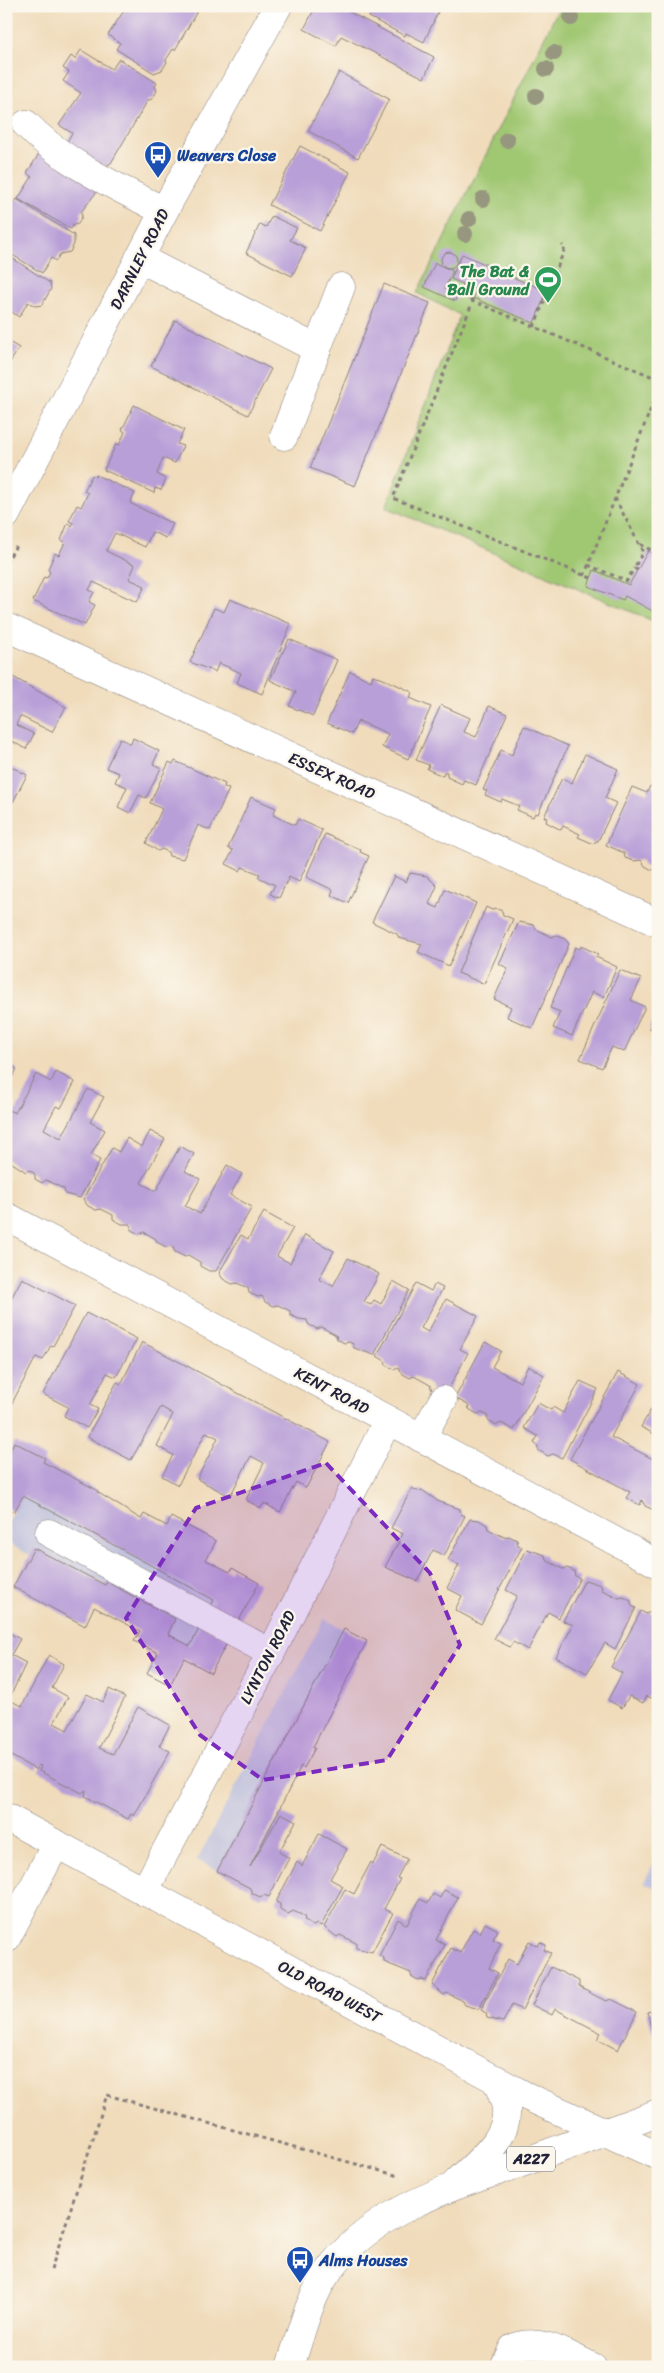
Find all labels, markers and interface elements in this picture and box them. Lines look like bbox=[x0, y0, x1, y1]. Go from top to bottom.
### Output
bus stop icon: Weavers Close bbox=[143, 140, 173, 179]
place label: Weavers Close bbox=[177, 141, 277, 170]
street label: DARNLEY ROAD bbox=[101, 203, 178, 315]
place label: The Bat & Ball Ground bbox=[447, 257, 531, 304]
sports icon: The Bat & Ball Ground bbox=[533, 265, 563, 304]
street label: ESSEX ROAD bbox=[284, 743, 380, 808]
street label: KENT ROAD bbox=[289, 1358, 375, 1423]
street label: LYNTON ROAD bbox=[231, 1605, 304, 1709]
street label: OLD ROAD WEST bbox=[272, 1952, 388, 2032]
road number: A227 bbox=[507, 2146, 555, 2172]
bus stop icon: Alms Houses bbox=[285, 2245, 315, 2284]
place label: Alms Houses bbox=[318, 2246, 408, 2275]

